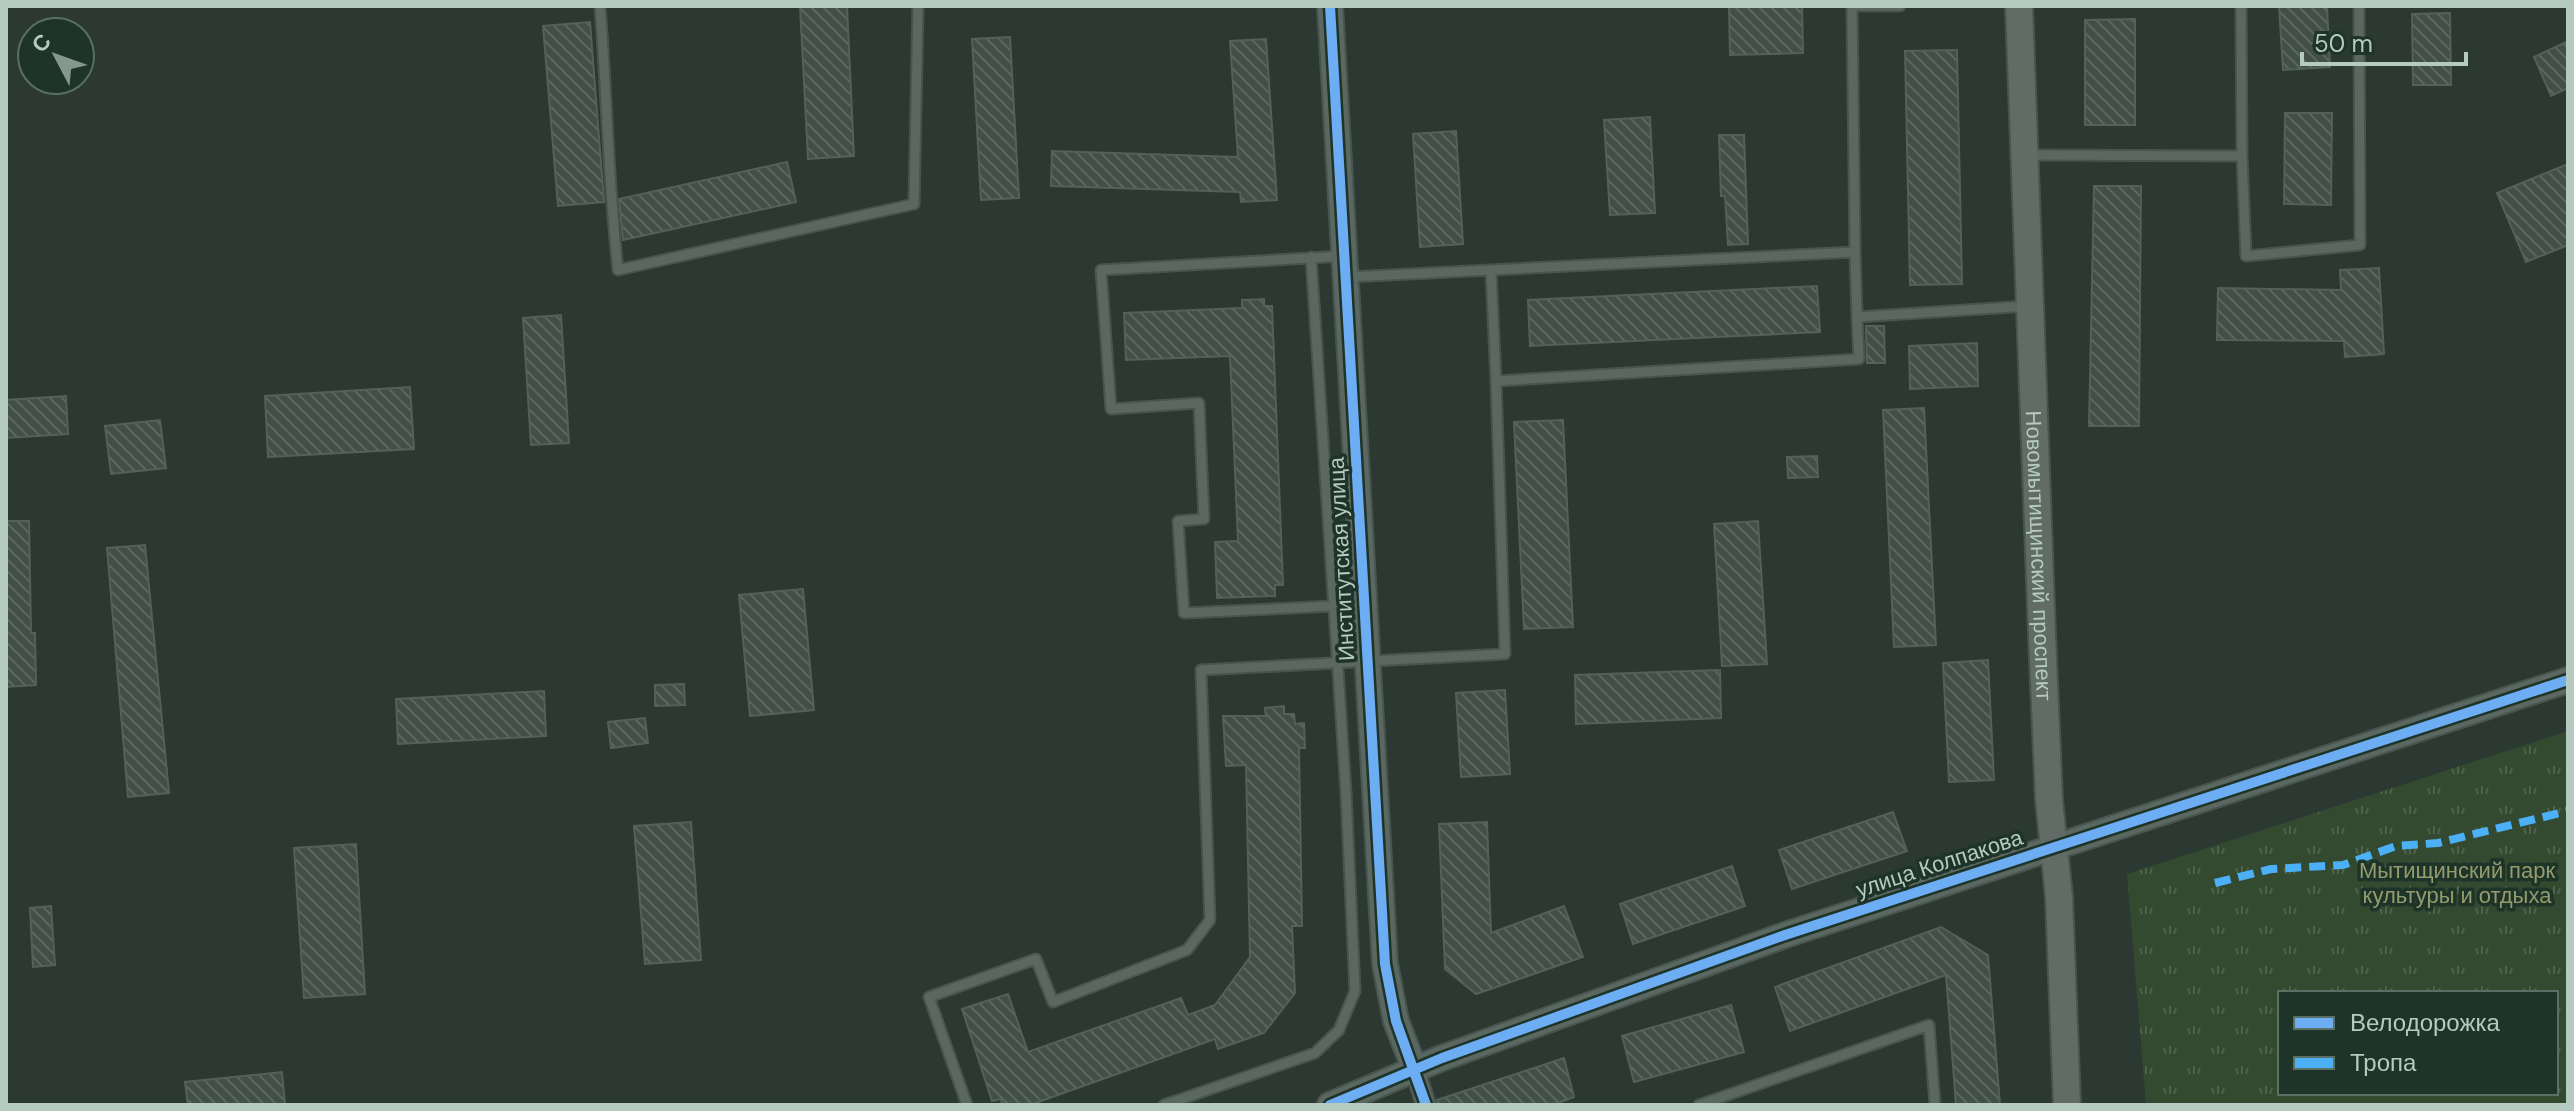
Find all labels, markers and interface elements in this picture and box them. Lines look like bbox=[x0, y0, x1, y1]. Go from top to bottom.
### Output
north arrow bbox=[16, 16, 96, 96]
scale bar bbox=[2302, 16, 2466, 66]
text: С bbox=[25, 28, 58, 59]
text: 50 m bbox=[2314, 28, 2373, 59]
street label: Новомытищинский проспект bbox=[2019, 410, 2059, 701]
street label: Институтская улица bbox=[1322, 456, 1361, 662]
street label: улица Колпакова bbox=[1852, 823, 2027, 904]
park label: Мытищинский парк культуры и отдыха bbox=[2359, 856, 2555, 910]
legend bbox=[2278, 991, 2558, 1095]
text: Велодорожка bbox=[2350, 1007, 2501, 1038]
text: Тропа bbox=[2350, 1047, 2417, 1078]

